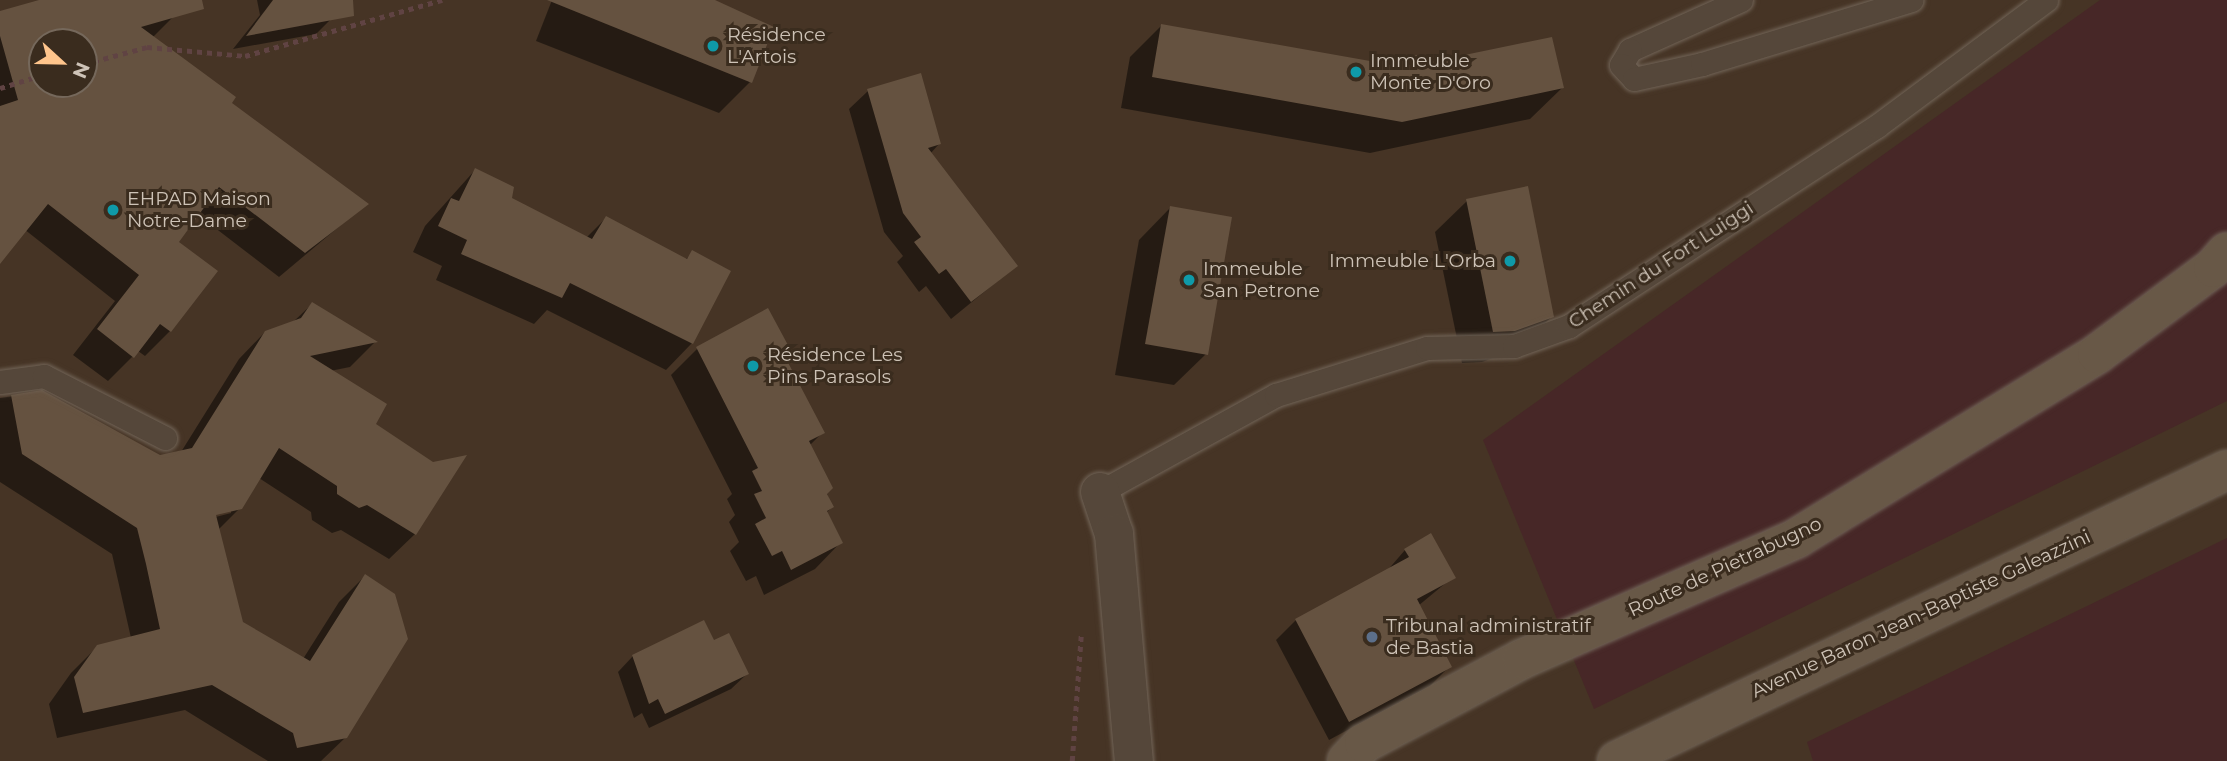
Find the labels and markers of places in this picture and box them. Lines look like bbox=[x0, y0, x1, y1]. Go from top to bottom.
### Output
place label: Résidence L'Artois bbox=[727, 24, 826, 68]
marker: Résidence L'Artois bbox=[705, 38, 721, 54]
place label: Immeuble Monte D'Oro bbox=[1370, 50, 1491, 94]
marker: Immeuble Monte D'Oro bbox=[1348, 64, 1364, 80]
place label: EHPAD Maison Notre-Dame bbox=[127, 188, 271, 232]
marker: EHPAD Maison Notre-Dame bbox=[105, 202, 121, 218]
place label: Immeuble L'Orba bbox=[1329, 250, 1496, 272]
marker: Immeuble L'Orba bbox=[1502, 253, 1518, 269]
place label: Immeuble San Petrone bbox=[1203, 258, 1320, 302]
marker: Immeuble San Petrone bbox=[1181, 272, 1197, 288]
place label: Résidence Les Pins Parasols bbox=[767, 344, 903, 388]
marker: Résidence Les Pins Parasols bbox=[745, 358, 761, 374]
place label: Tribunal administratif de Bastia bbox=[1386, 615, 1591, 659]
marker: Tribunal administratif de Bastia bbox=[1364, 629, 1380, 645]

